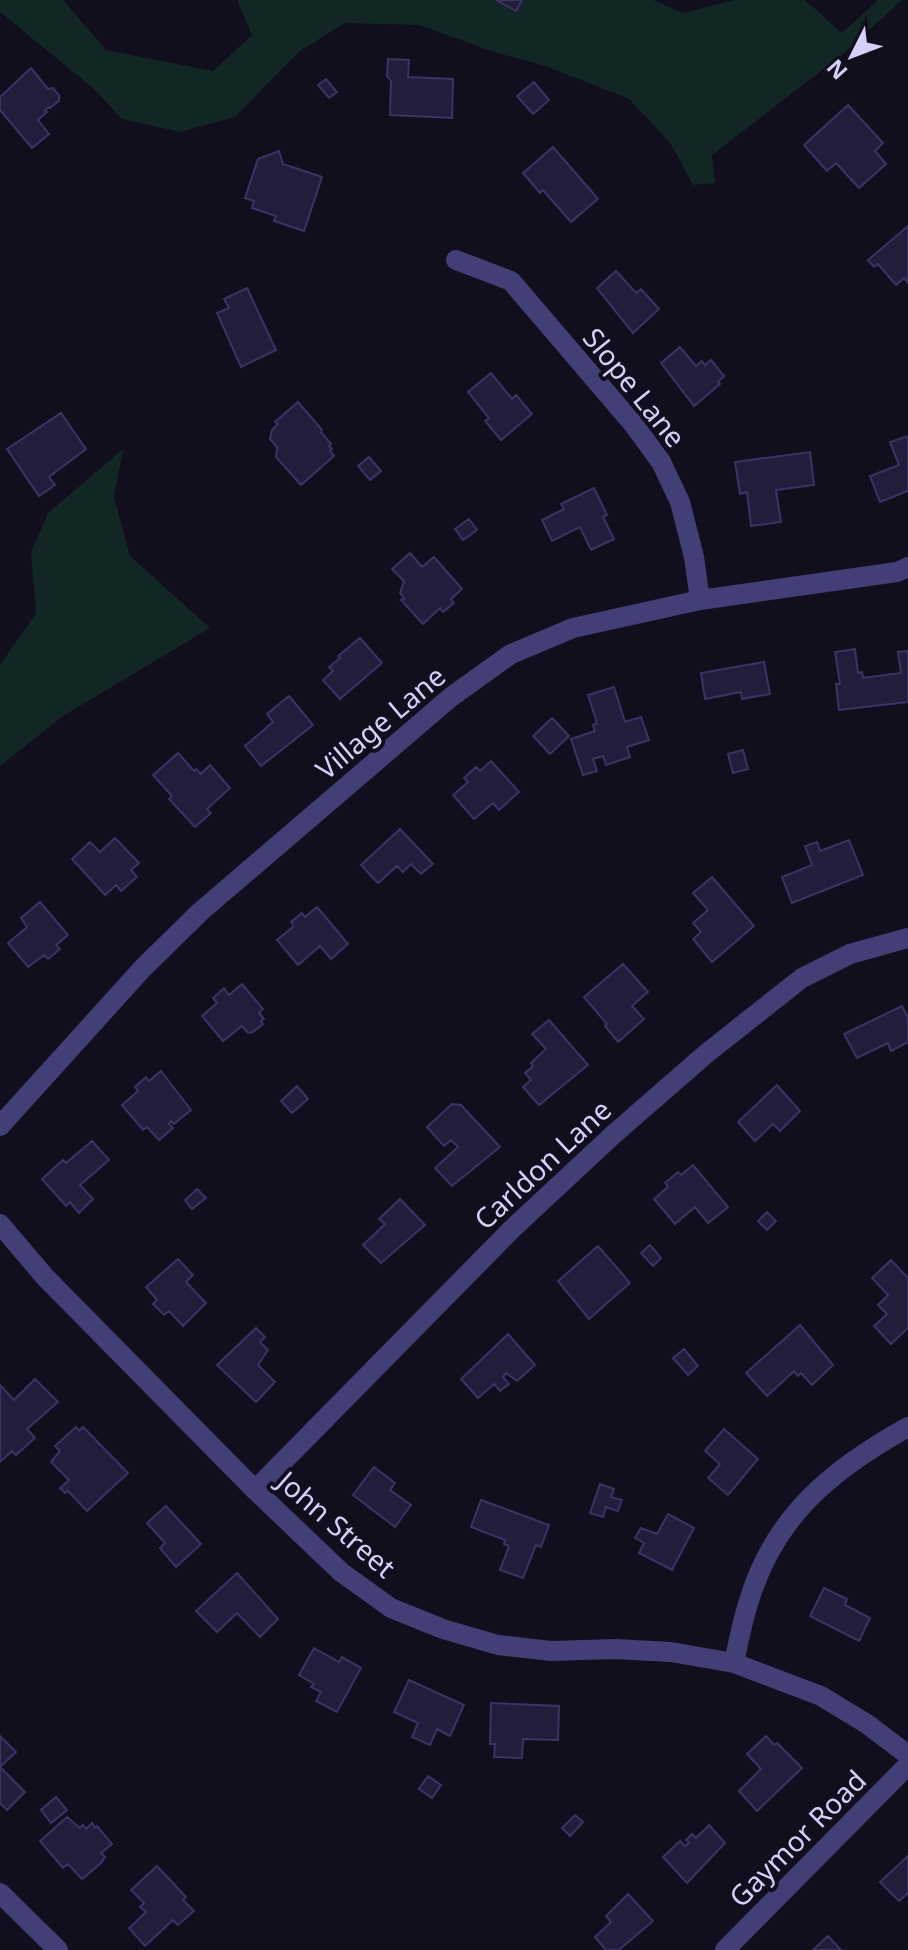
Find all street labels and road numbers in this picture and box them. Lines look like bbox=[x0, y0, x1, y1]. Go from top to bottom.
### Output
street label: Slope Lane bbox=[575, 319, 695, 455]
street label: Village Lane bbox=[307, 657, 453, 787]
street label: Carldon Lane bbox=[465, 1091, 619, 1237]
street label: John Street bbox=[268, 1460, 404, 1586]
street label: Gaymor Road bbox=[720, 1761, 874, 1915]

